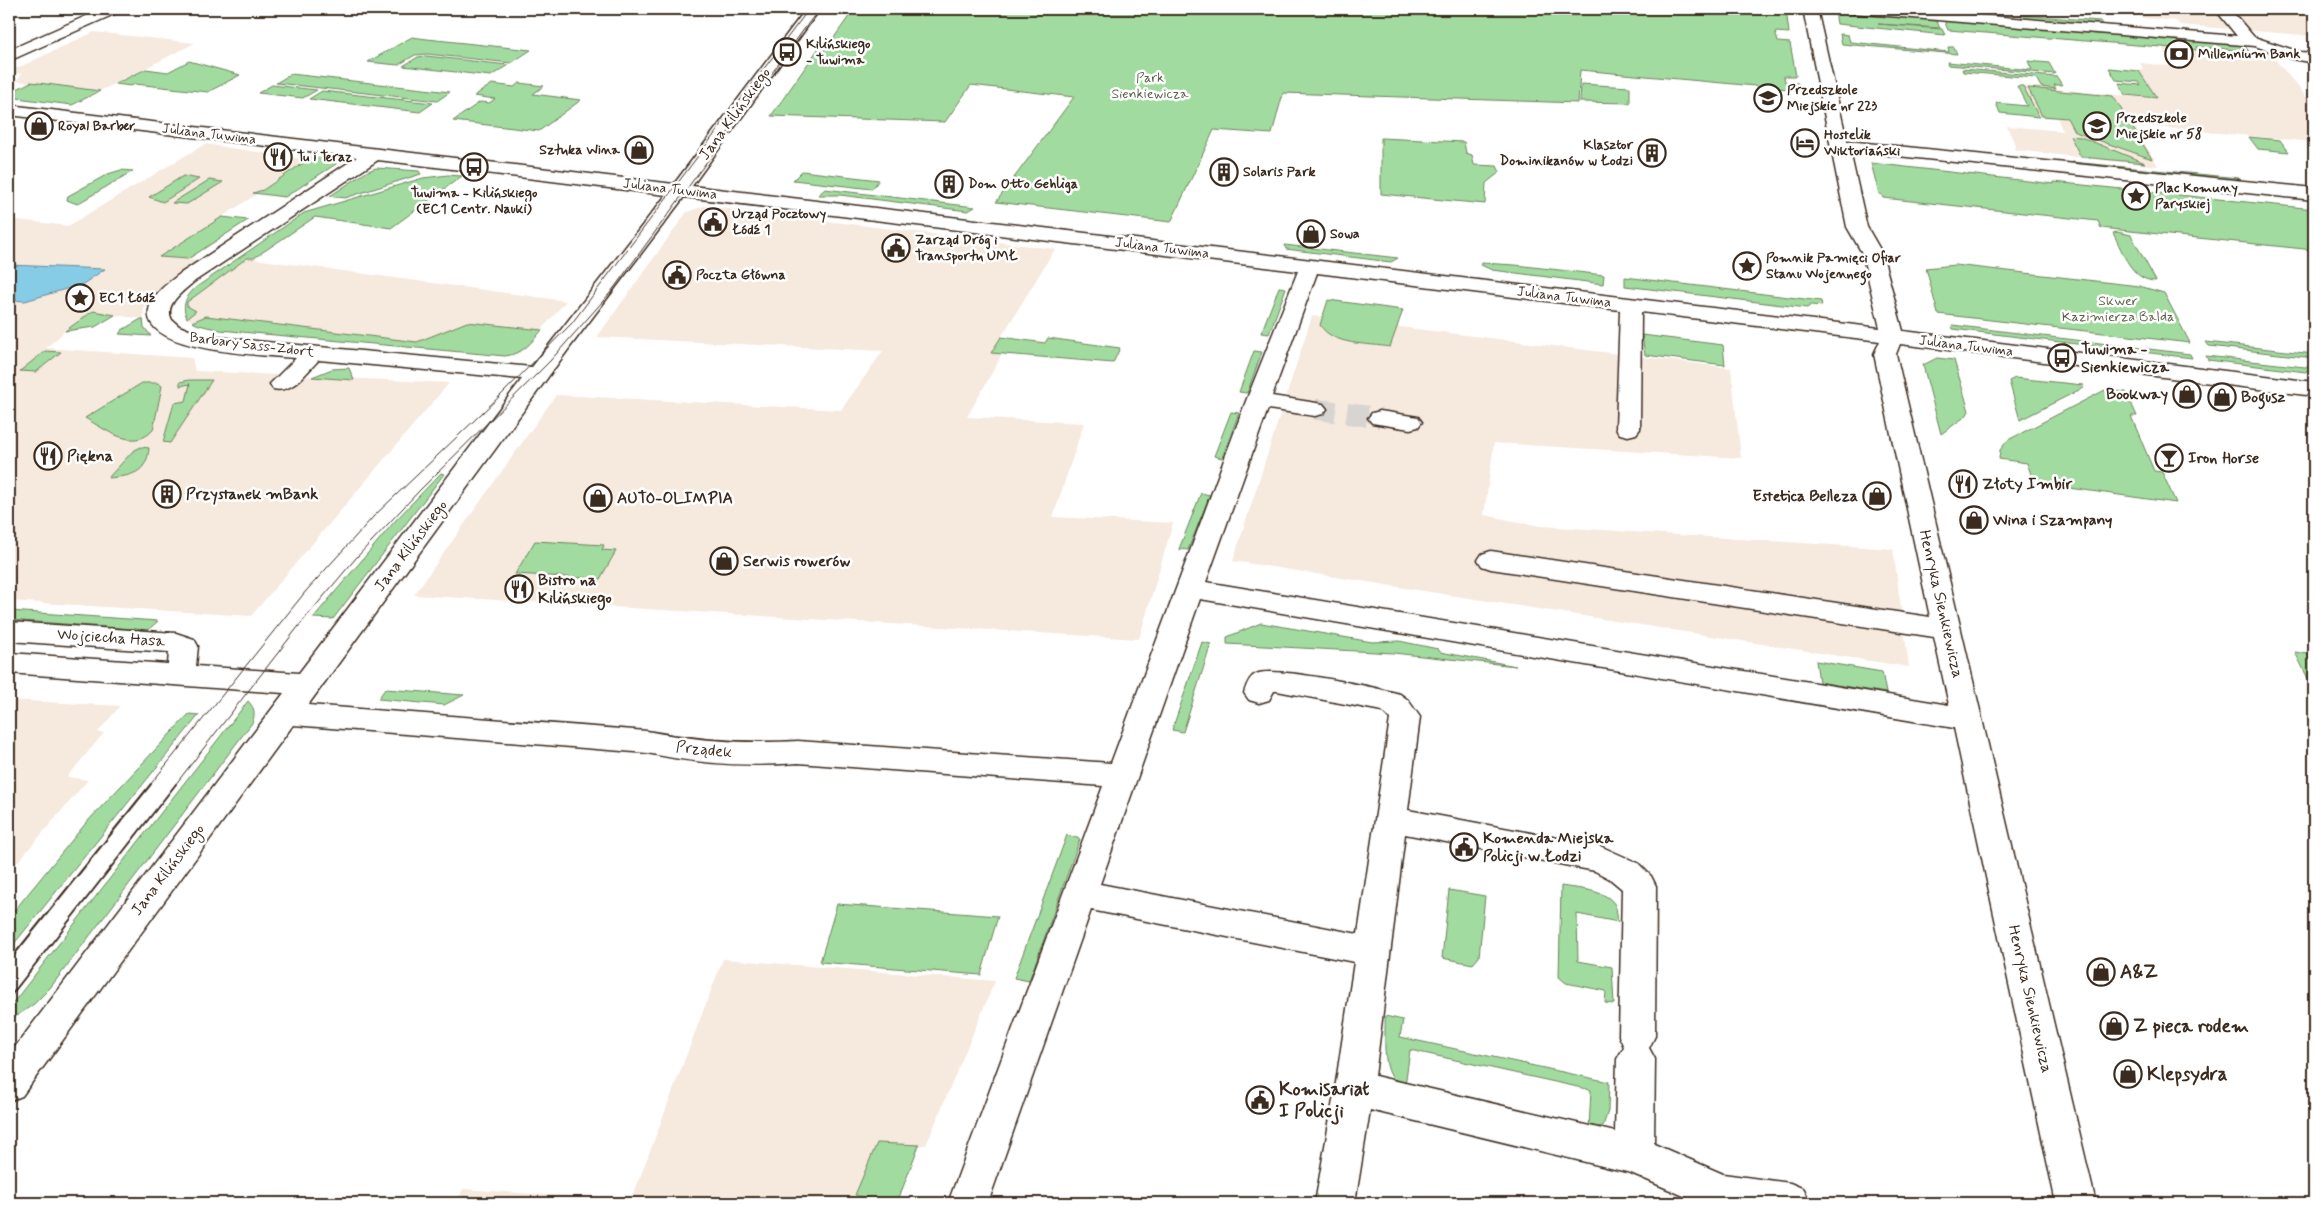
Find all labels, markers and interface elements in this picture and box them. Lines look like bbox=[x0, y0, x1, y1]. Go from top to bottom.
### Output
place label: Kilińskiego - Tuwima bbox=[806, 35, 871, 69]
bus stop icon: Kilińskiego - Tuwima bbox=[772, 37, 802, 67]
bank icon: Millennium Bank bbox=[2164, 39, 2194, 69]
place label: Millennium Bank bbox=[2198, 45, 2300, 63]
street label: Jana Kilińskiego bbox=[694, 63, 777, 165]
park label: Park Sienkiewicza bbox=[1111, 69, 1189, 103]
place label: Przedszkole Miejskie nr 223 bbox=[1787, 81, 1878, 116]
school or university icon: Przedszkole Miejskie nr 223 bbox=[1753, 83, 1783, 113]
place label: Przedszkole Miejskie nr 58 bbox=[2116, 109, 2203, 144]
shop icon: Royal Barber bbox=[24, 111, 54, 141]
school or university icon: Przedszkole Miejskie nr 58 bbox=[2082, 111, 2112, 141]
place label: Royal Barber bbox=[58, 117, 135, 135]
street label: Juliana Tuwima bbox=[161, 119, 257, 149]
place label: Hostelik Wiktoriański bbox=[1823, 126, 1900, 160]
hotel icon: Hostelik Wiktoriański bbox=[1790, 128, 1820, 158]
shop icon: Sztuka Wina bbox=[624, 135, 654, 165]
place label: Klasztor Dominikanów w Łodzi bbox=[1500, 136, 1633, 170]
building icon: Klasztor Dominikanów w Łodzi bbox=[1637, 138, 1667, 168]
place label: Sztuka Wina bbox=[539, 141, 621, 159]
restaurant icon: Tu i Teraz bbox=[263, 142, 293, 172]
place label: Tu i Teraz bbox=[297, 148, 352, 166]
bus stop icon: Tuwima - Kilińskiego (EC1 Centr. Nauki) bbox=[459, 152, 489, 182]
building icon: Solaris Park bbox=[1209, 157, 1239, 187]
place label: Solaris Park bbox=[1243, 163, 1316, 181]
building icon: Dom Otto Gehliga bbox=[934, 169, 964, 199]
street label: Juliana Tuwima bbox=[622, 174, 718, 204]
place label: Dom Otto Gehliga bbox=[968, 175, 1078, 194]
place label: Plac Komuny Paryskiej bbox=[2155, 179, 2238, 214]
place icon: Plac Komuny Paryskiej bbox=[2121, 181, 2151, 211]
place label: Tuwima - Kilińskiego (EC1 Centr. Nauki) bbox=[411, 184, 538, 218]
place label: Urząd Pocztowy Łódź 1 bbox=[732, 205, 826, 239]
public building icon: Urząd Pocztowy Łódź 1 bbox=[698, 207, 728, 237]
shop icon: Sowa bbox=[1296, 219, 1326, 249]
place label: Sowa bbox=[1330, 225, 1360, 243]
place label: Zarząd Dróg i Transportu UMŁ bbox=[915, 231, 1018, 265]
public building icon: Zarząd Dróg i Transportu UMŁ bbox=[881, 233, 911, 263]
street label: Juliana Tuwima bbox=[1114, 233, 1210, 263]
place label: Pomnik Pamięci Ofiar Stanu Wojennego bbox=[1766, 249, 1901, 286]
place icon: Pomnik Pamięci Ofiar Stanu Wojennego bbox=[1732, 251, 1762, 281]
public building icon: Poczta Główna bbox=[662, 260, 692, 290]
place label: Poczta Główna bbox=[696, 266, 786, 284]
street label: Juliana Tuwima bbox=[1516, 282, 1612, 312]
place icon: EC1 Łódź bbox=[65, 283, 95, 313]
place label: EC1 Łódź bbox=[99, 289, 156, 307]
park label: Skwer Kazimierza Balda bbox=[2062, 292, 2174, 326]
street label: Barbary Sass-Zdort bbox=[189, 328, 316, 362]
street label: Juliana Tuwima bbox=[1918, 331, 2014, 361]
place label: Tuwima - Sienkiewicza bbox=[2081, 339, 2169, 378]
bus stop icon: Tuwima - Sienkiewicza bbox=[2047, 343, 2077, 373]
shop icon: Bookway bbox=[2172, 379, 2202, 409]
shop icon: Bogusz bbox=[2207, 382, 2237, 412]
place label: Bookway bbox=[2106, 384, 2168, 405]
place label: Bogusz bbox=[2241, 387, 2286, 410]
restaurant icon: Piękna bbox=[33, 441, 63, 471]
bar icon: Iron Horse bbox=[2154, 443, 2184, 473]
place label: Piękna bbox=[67, 446, 113, 467]
place label: Iron Horse bbox=[2188, 448, 2259, 469]
restaurant icon: Złoty Imbir bbox=[1948, 469, 1978, 499]
place label: Złoty Imbir bbox=[1982, 474, 2073, 495]
building icon: Przystanek mBank bbox=[152, 479, 182, 509]
shop icon: Estetica Belleza bbox=[1862, 481, 1892, 511]
shop icon: AUTO-OLIMPIA bbox=[583, 483, 613, 513]
place label: Przystanek mBank bbox=[186, 484, 318, 505]
place label: Estetica Belleza bbox=[1752, 486, 1858, 507]
place label: AUTO-OLIMPIA bbox=[617, 488, 733, 509]
street label: Jana Kilińskiego bbox=[370, 496, 453, 597]
shop icon: Wina i Szampany bbox=[1959, 505, 1989, 535]
place label: Wina i Szampany bbox=[1992, 510, 2112, 531]
street label: Henryka Sienkiewicza bbox=[1914, 528, 1968, 680]
shop icon: Serwis rowerów bbox=[709, 546, 739, 576]
place label: Serwis rowerów bbox=[743, 551, 850, 572]
place label: Bistro na Kilińskiego bbox=[538, 570, 612, 611]
restaurant icon: Bistro na Kilińskiego bbox=[504, 574, 534, 604]
street label: Wojciecha Hasa bbox=[56, 624, 166, 652]
street label: Prządek bbox=[675, 737, 733, 763]
street label: Jana Kilińskiego bbox=[127, 820, 210, 921]
place label: Komenda Miejska Policji w Łodzi bbox=[1483, 828, 1614, 867]
public building icon: Komenda Miejska Policji w Łodzi bbox=[1449, 832, 1479, 862]
street label: Henryka Sienkiewicza bbox=[2003, 923, 2057, 1075]
shop icon: A&Z bbox=[2086, 957, 2116, 987]
place label: A&Z bbox=[2120, 960, 2158, 985]
shop icon: Z pieca rodem bbox=[2099, 1011, 2129, 1041]
place label: Z pieca rodem bbox=[2133, 1014, 2249, 1039]
shop icon: Klepsydra bbox=[2113, 1059, 2143, 1089]
place label: Klepsydra bbox=[2147, 1062, 2228, 1087]
place label: Komisariat I Policji bbox=[1279, 1077, 1369, 1125]
public building icon: Komisariat I Policji bbox=[1245, 1085, 1275, 1115]

